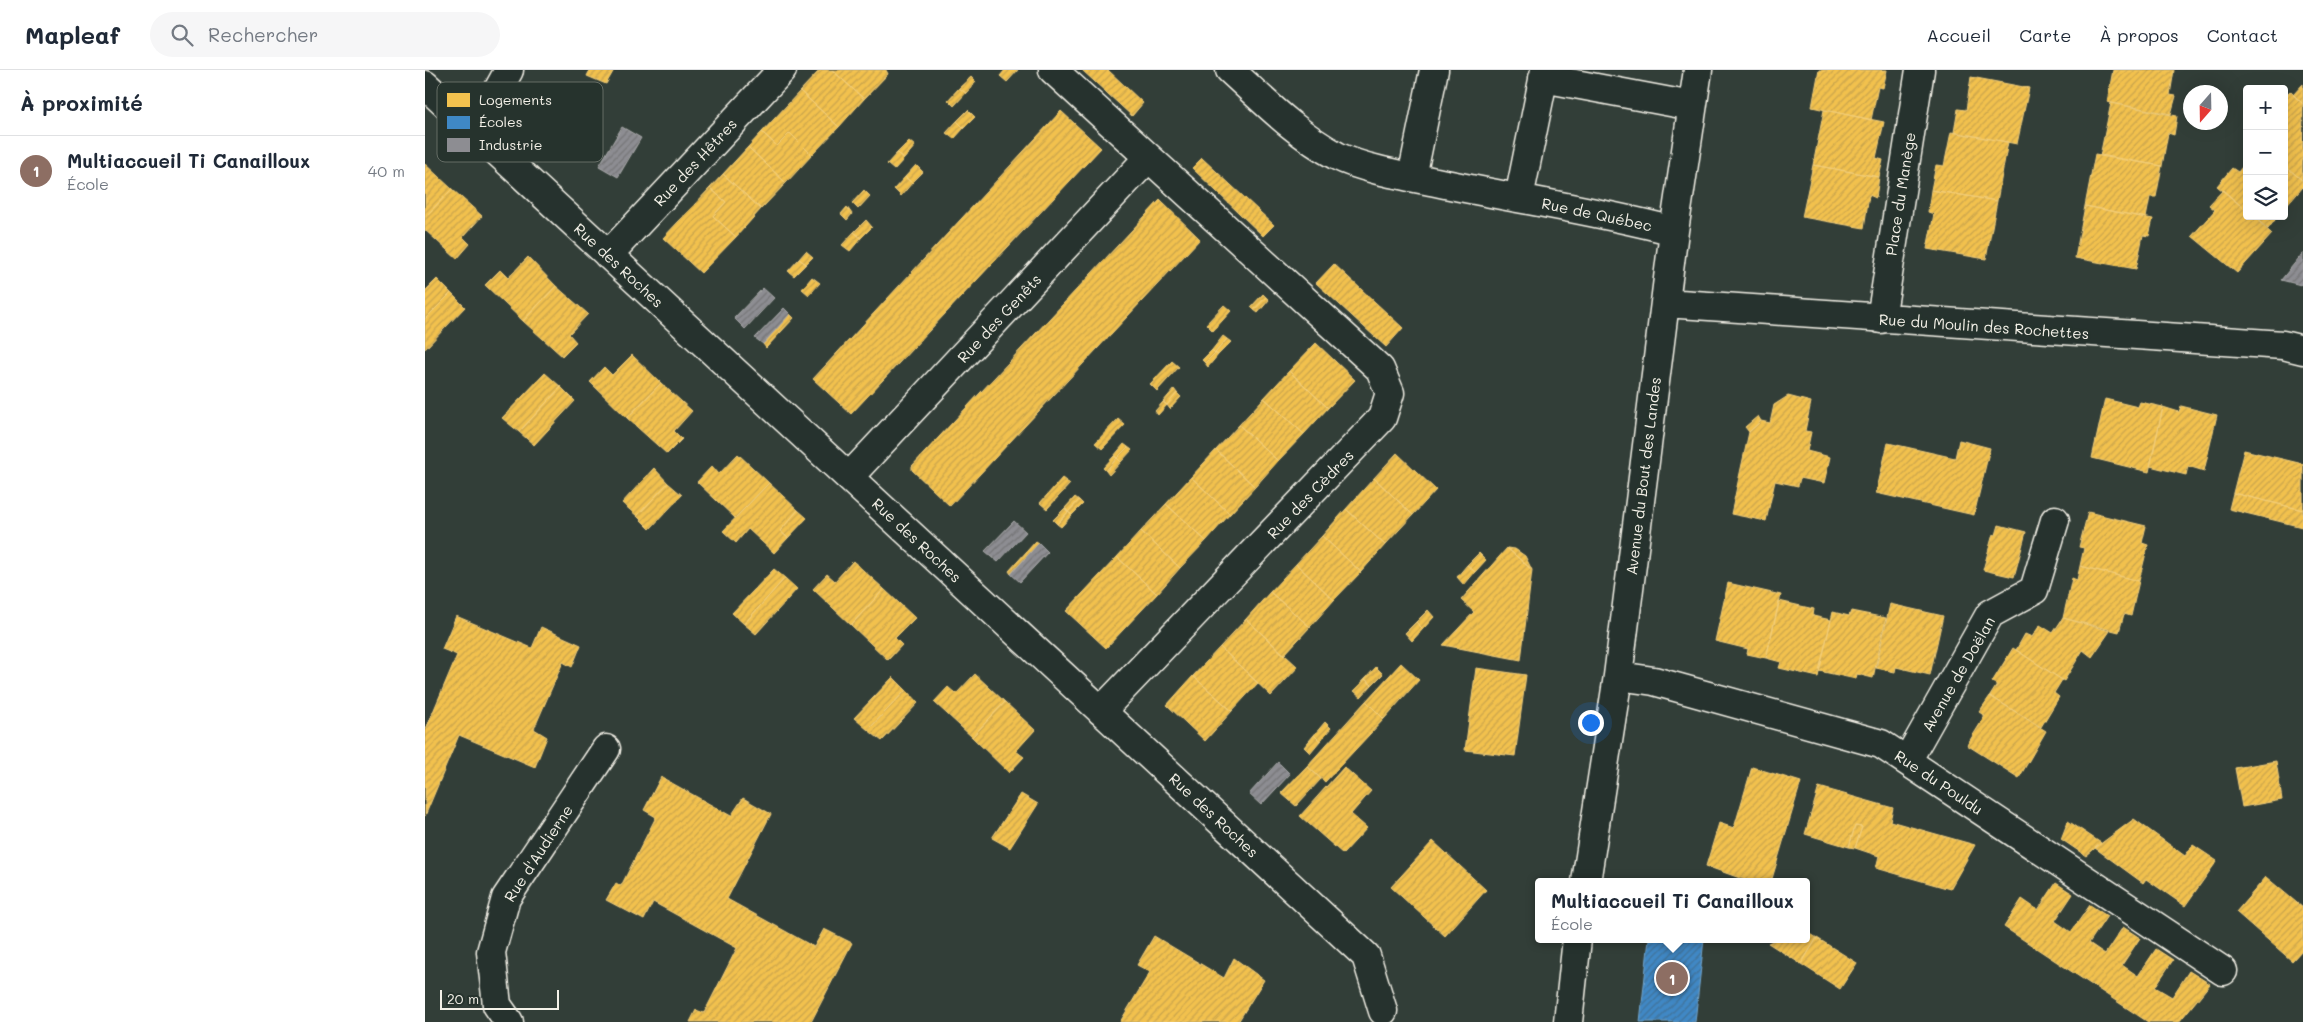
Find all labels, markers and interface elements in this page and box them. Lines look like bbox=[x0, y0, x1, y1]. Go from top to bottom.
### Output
search box bbox=[150, 12, 500, 57]
text: Mapleaf bbox=[25, 19, 120, 50]
icon: search bbox=[168, 21, 196, 49]
text: Rechercher bbox=[208, 22, 318, 47]
text: Accueil bbox=[1926, 23, 1991, 47]
text: Carte bbox=[2019, 23, 2071, 47]
text: À propos bbox=[2099, 23, 2179, 47]
text: Contact bbox=[2207, 23, 2278, 47]
legend bbox=[437, 82, 603, 162]
north arrow bbox=[2183, 85, 2228, 130]
map controls bbox=[2243, 85, 2288, 220]
button: + bbox=[2243, 85, 2288, 130]
text: À proximité bbox=[20, 89, 143, 116]
text: Logements bbox=[479, 90, 552, 109]
text: Écoles bbox=[479, 112, 523, 131]
street label: Rue des Hêtres bbox=[649, 114, 741, 210]
button: − bbox=[2243, 130, 2288, 175]
street label: Place du Manège bbox=[1880, 131, 1920, 257]
text: Industrie bbox=[479, 135, 542, 154]
text: Multiaccueil Ti Canailloux bbox=[67, 148, 310, 173]
text: 1 bbox=[32, 160, 40, 181]
text: 40 m bbox=[368, 160, 405, 181]
text: École bbox=[67, 173, 109, 194]
button: layers bbox=[2243, 175, 2288, 220]
street label: Rue de Québec bbox=[1540, 193, 1654, 235]
street label: Rue des Roches bbox=[570, 218, 668, 312]
street label: Rue des Genêts bbox=[953, 269, 1045, 367]
street label: Rue du Moulin des Rochettes bbox=[1878, 309, 2090, 343]
street label: Avenue du Bout des Landes bbox=[1621, 376, 1665, 576]
street label: Rue des Cèdres bbox=[1262, 445, 1358, 543]
street label: Rue des Roches bbox=[868, 493, 966, 587]
street label: Avenue de Doëlan bbox=[1917, 613, 1999, 735]
your location bbox=[1578, 710, 1604, 736]
street label: Rue du Pouldu bbox=[1891, 745, 1987, 819]
street label: Rue des Roches bbox=[1165, 768, 1263, 862]
street label: Rue d'Audierne bbox=[499, 801, 577, 905]
popup bbox=[1535, 878, 1810, 943]
text: Multiaccueil Ti Canailloux bbox=[1551, 888, 1794, 913]
text: École bbox=[1551, 913, 1593, 934]
pin: 1 bbox=[1656, 959, 1688, 997]
scale bar bbox=[440, 987, 559, 1010]
text: 20 m bbox=[447, 989, 479, 1008]

